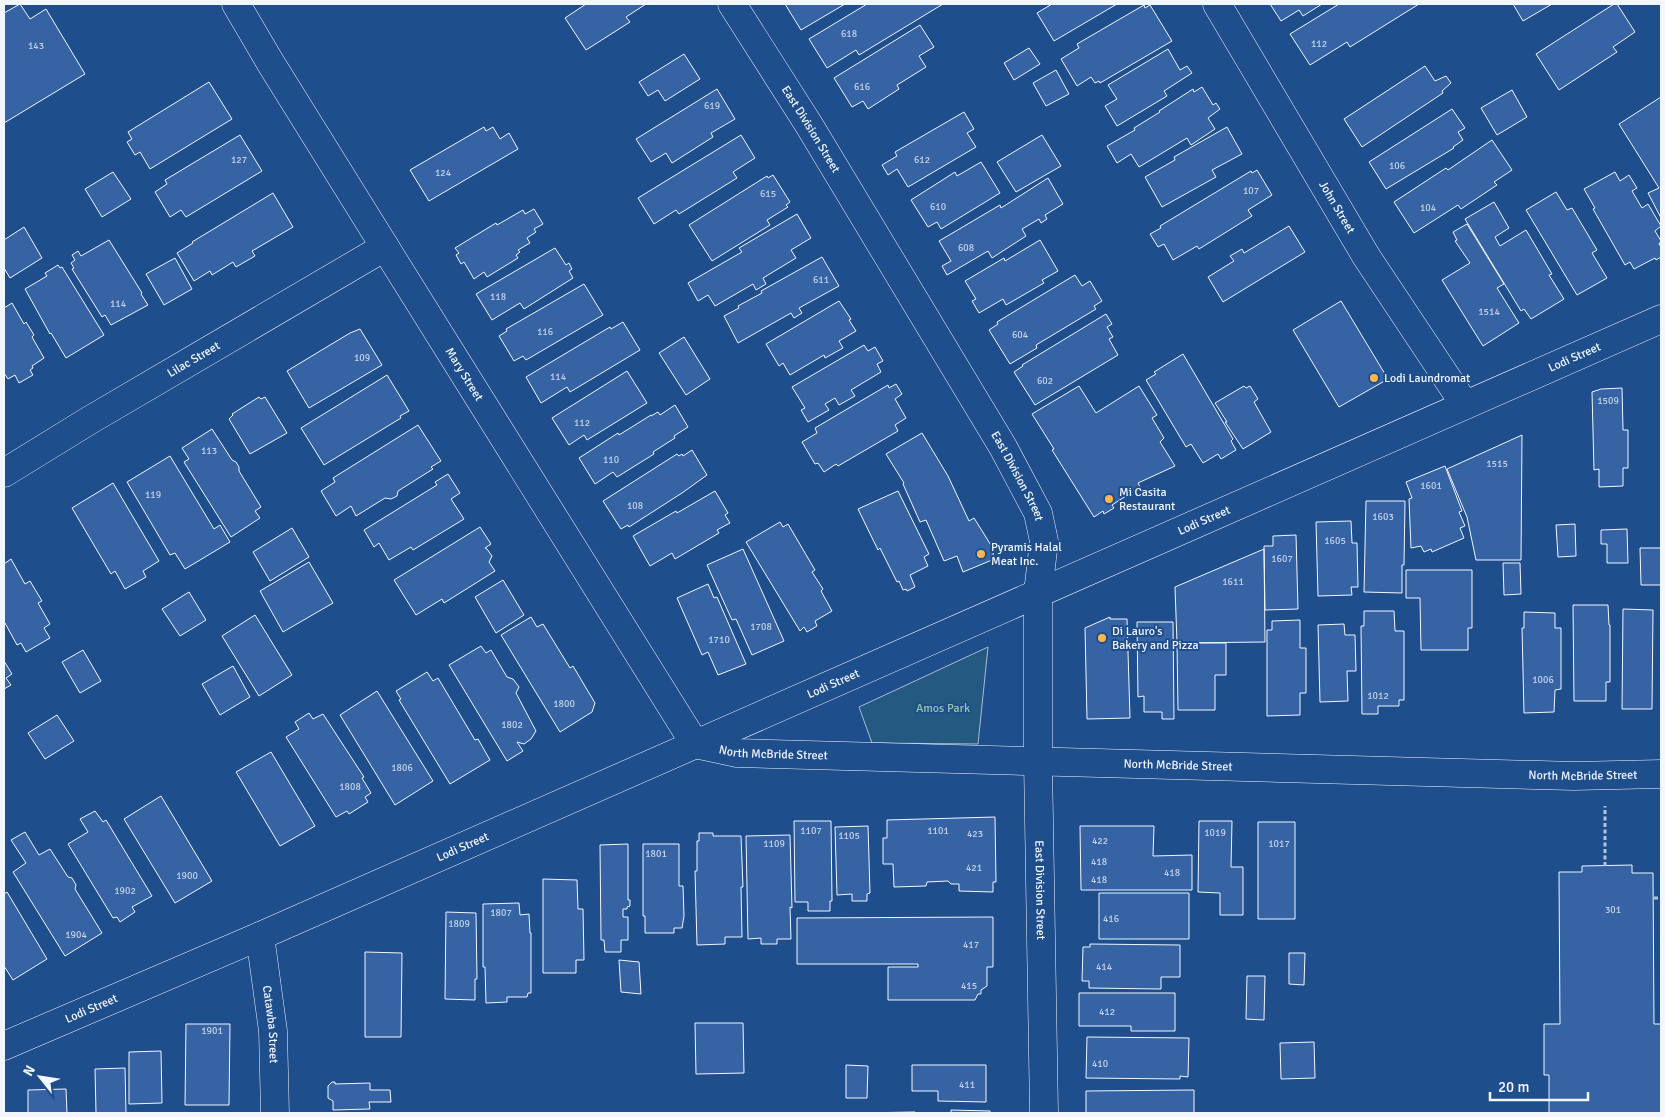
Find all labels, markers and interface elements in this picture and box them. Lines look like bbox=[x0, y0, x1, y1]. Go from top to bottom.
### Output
house number: 618 bbox=[841, 28, 857, 40]
house number: 112 bbox=[1311, 38, 1327, 50]
house number: 143 bbox=[28, 40, 44, 52]
house number: 616 bbox=[854, 81, 870, 93]
street label: East Division Street bbox=[778, 83, 844, 175]
house number: 619 bbox=[704, 100, 720, 112]
house number: 127 bbox=[231, 154, 247, 166]
house number: 612 bbox=[914, 154, 930, 166]
house number: 106 bbox=[1389, 160, 1405, 172]
house number: 124 bbox=[435, 167, 452, 179]
street label: John Street bbox=[1316, 178, 1359, 236]
house number: 107 bbox=[1243, 185, 1259, 197]
house number: 615 bbox=[760, 188, 776, 200]
house number: 610 bbox=[930, 201, 946, 213]
house number: 104 bbox=[1420, 202, 1437, 214]
house number: 608 bbox=[958, 242, 974, 254]
house number: 611 bbox=[813, 274, 829, 286]
house number: 118 bbox=[490, 291, 506, 303]
house number: 114 bbox=[110, 298, 127, 310]
house number: 1514 bbox=[1478, 306, 1500, 318]
house number: 116 bbox=[537, 326, 553, 338]
house number: 604 bbox=[1012, 329, 1029, 341]
street label: Lilac Street bbox=[164, 338, 223, 381]
street label: Lodi Street bbox=[1546, 339, 1603, 375]
street label: Mary Street bbox=[442, 345, 487, 404]
house number: 109 bbox=[354, 352, 370, 364]
house number: 114 bbox=[550, 371, 567, 383]
place label: Lodi Laundromat bbox=[1384, 371, 1470, 386]
marker: Lodi Laundromat bbox=[1368, 372, 1380, 384]
house number: 602 bbox=[1037, 375, 1053, 387]
house number: 1509 bbox=[1597, 395, 1619, 407]
house number: 112 bbox=[574, 417, 590, 429]
street label: East Division Street bbox=[988, 428, 1047, 522]
house number: 113 bbox=[201, 445, 217, 457]
house number: 110 bbox=[603, 454, 619, 466]
house number: 1515 bbox=[1486, 458, 1508, 470]
house number: 1601 bbox=[1420, 480, 1442, 492]
place label: Mi Casita Restaurant bbox=[1119, 485, 1175, 514]
house number: 119 bbox=[145, 489, 161, 501]
marker: Mi Casita Restaurant bbox=[1103, 493, 1115, 505]
house number: 108 bbox=[627, 500, 643, 512]
street label: Lodi Street bbox=[1175, 502, 1232, 538]
house number: 1603 bbox=[1372, 511, 1394, 523]
house number: 1605 bbox=[1324, 535, 1346, 547]
place label: Pyramis Halal Meat Inc. bbox=[991, 540, 1062, 569]
marker: Pyramis Halal Meat Inc. bbox=[975, 548, 987, 560]
house number: 1607 bbox=[1271, 553, 1293, 565]
house number: 1611 bbox=[1222, 576, 1244, 588]
house number: 1708 bbox=[750, 621, 772, 633]
place label: Di Lauro's Bakery and Pizza bbox=[1112, 624, 1199, 653]
marker: Di Lauro's Bakery and Pizza bbox=[1096, 632, 1108, 644]
house number: 1710 bbox=[708, 634, 730, 646]
street label: Lodi Street bbox=[805, 665, 862, 702]
house number: 1006 bbox=[1532, 674, 1554, 686]
house number: 1012 bbox=[1367, 690, 1389, 702]
house number: 1800 bbox=[553, 698, 575, 710]
park label: Amos Park bbox=[916, 701, 970, 716]
house number: 1802 bbox=[501, 719, 523, 731]
street label: North McBride Street bbox=[717, 742, 828, 763]
street label: North McBride Street bbox=[1123, 756, 1233, 774]
house number: 1806 bbox=[391, 762, 413, 774]
street label: North McBride Street bbox=[1528, 767, 1638, 784]
house number: 1808 bbox=[339, 781, 361, 793]
house number: 1107 bbox=[800, 825, 822, 837]
house number: 1101 bbox=[927, 825, 949, 837]
house number: 1019 bbox=[1204, 827, 1226, 839]
house number: 423 bbox=[967, 828, 983, 840]
street label: Lodi Street bbox=[434, 829, 491, 865]
house number: 1105 bbox=[838, 830, 860, 842]
house number: 422 bbox=[1092, 835, 1108, 847]
house number: 1109 bbox=[763, 838, 785, 850]
house number: 1017 bbox=[1268, 838, 1290, 850]
street label: East Division Street bbox=[1032, 840, 1049, 940]
house number: 1801 bbox=[645, 848, 667, 860]
house number: 418 bbox=[1091, 856, 1107, 868]
house number: 421 bbox=[966, 862, 982, 874]
house number: 418 bbox=[1164, 867, 1180, 879]
house number: 1900 bbox=[176, 870, 198, 882]
house number: 418 bbox=[1091, 874, 1107, 886]
house number: 1902 bbox=[114, 885, 136, 897]
house number: 301 bbox=[1605, 904, 1621, 916]
house number: 1807 bbox=[490, 907, 512, 919]
house number: 416 bbox=[1103, 913, 1119, 925]
house number: 1809 bbox=[448, 918, 470, 930]
house number: 1904 bbox=[65, 929, 87, 941]
house number: 417 bbox=[963, 939, 979, 951]
house number: 414 bbox=[1096, 961, 1113, 973]
house number: 415 bbox=[961, 980, 977, 992]
street label: Catawba Street bbox=[259, 984, 281, 1063]
street label: Lodi Street bbox=[63, 991, 120, 1026]
house number: 412 bbox=[1099, 1006, 1115, 1018]
house number: 1901 bbox=[201, 1025, 223, 1037]
north arrow bbox=[15, 1052, 65, 1102]
house number: 410 bbox=[1092, 1058, 1108, 1070]
text: N bbox=[19, 1062, 39, 1079]
scale bar bbox=[1490, 1070, 1588, 1102]
text: 20 m bbox=[1498, 1078, 1529, 1096]
house number: 411 bbox=[959, 1079, 975, 1091]

